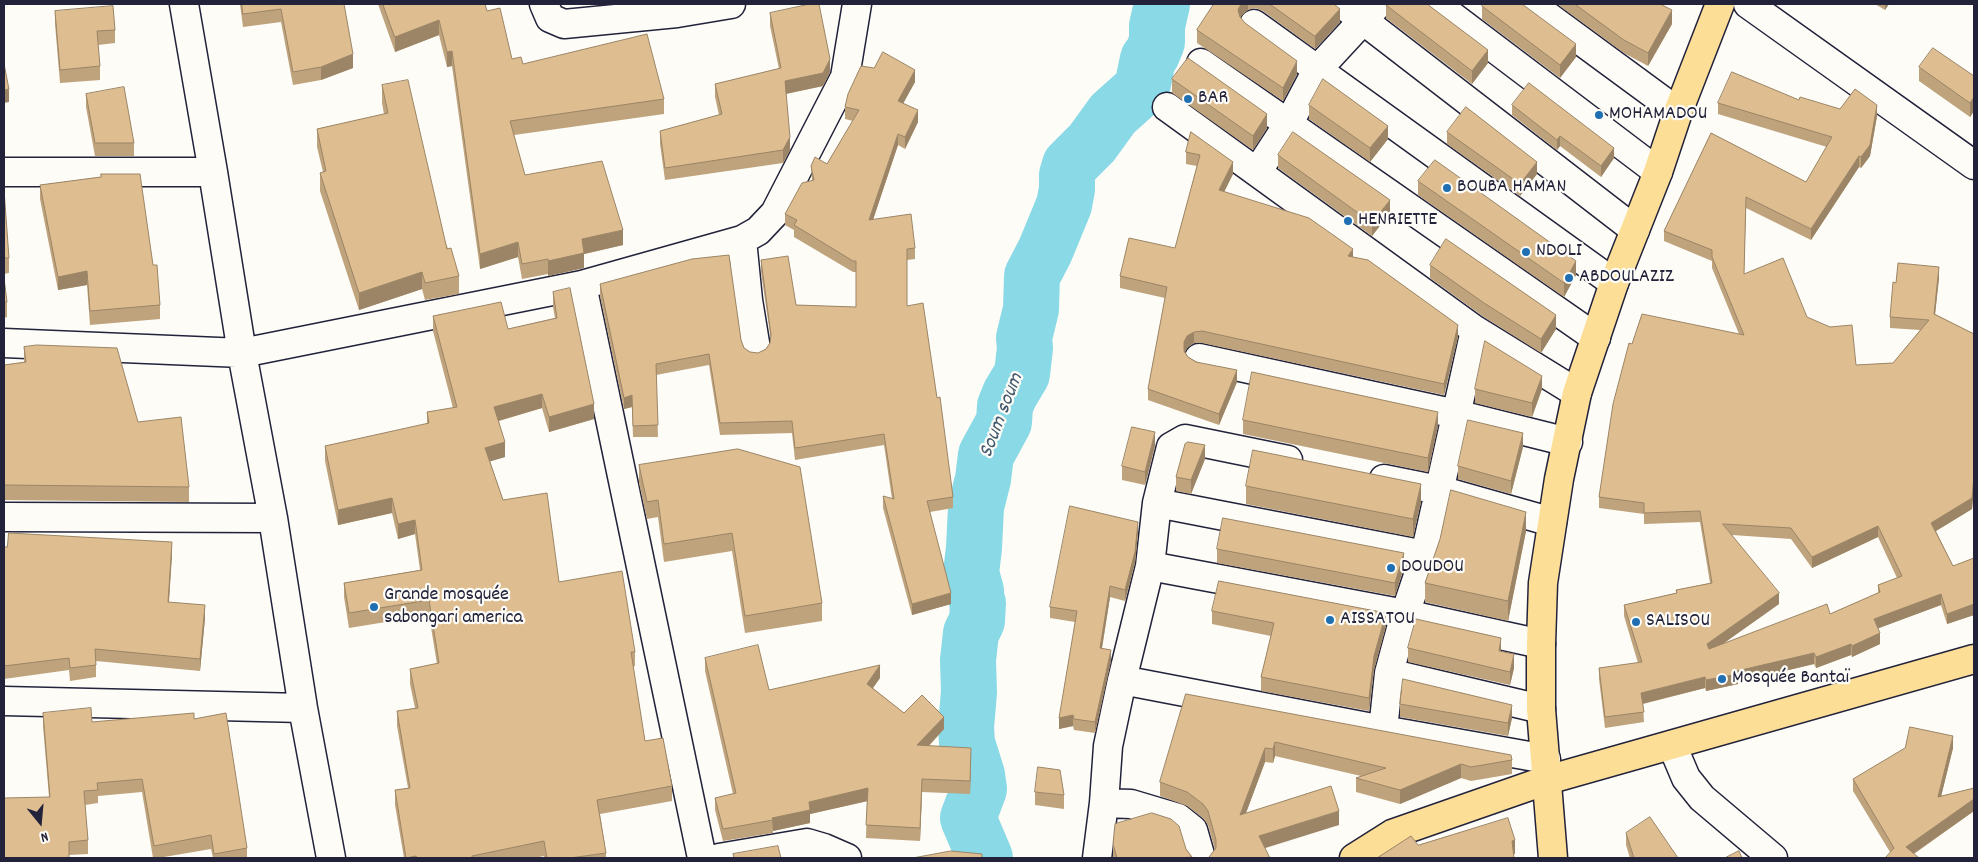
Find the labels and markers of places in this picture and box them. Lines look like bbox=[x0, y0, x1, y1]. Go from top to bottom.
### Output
place label: BAR bbox=[1198, 87, 1228, 111]
marker: BAR bbox=[1182, 93, 1194, 105]
place label: MOHAMADOU bbox=[1609, 103, 1707, 127]
marker: MOHAMADOU bbox=[1593, 109, 1605, 121]
place label: BOUBA HAMAN bbox=[1457, 176, 1566, 200]
marker: BOUBA HAMAN bbox=[1441, 182, 1453, 194]
place label: HENRIETTE bbox=[1358, 209, 1437, 233]
marker: HENRIETTE bbox=[1342, 215, 1354, 227]
place label: NDOLI bbox=[1536, 240, 1582, 264]
marker: NDOLI bbox=[1520, 246, 1532, 258]
place label: ABDOULAZIZ bbox=[1579, 266, 1674, 290]
marker: ABDOULAZIZ bbox=[1563, 272, 1575, 284]
place label: DOUDOU bbox=[1401, 556, 1464, 580]
marker: DOUDOU bbox=[1385, 562, 1397, 574]
place label: Grande mosquée sabongari america bbox=[384, 584, 523, 631]
marker: Grande mosquée sabongari america bbox=[368, 601, 380, 613]
place label: AISSATOU bbox=[1340, 608, 1415, 632]
place label: SALISOU bbox=[1646, 610, 1710, 634]
marker: AISSATOU bbox=[1324, 614, 1336, 626]
marker: SALISOU bbox=[1630, 616, 1642, 628]
place label: Mosquée Bantaï bbox=[1732, 667, 1849, 691]
marker: Mosquée Bantaï bbox=[1716, 673, 1728, 685]

